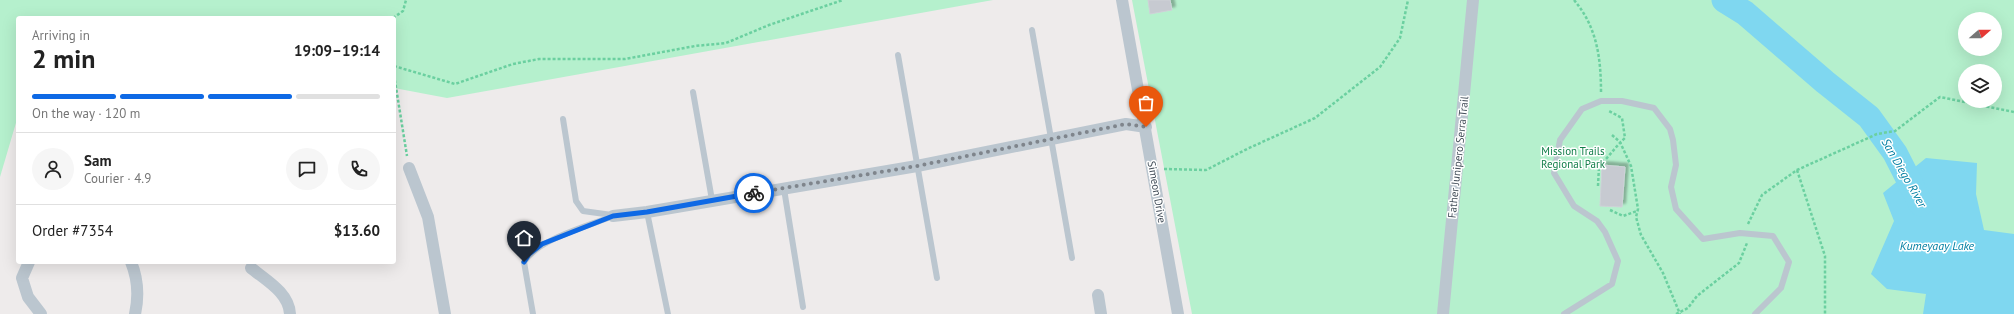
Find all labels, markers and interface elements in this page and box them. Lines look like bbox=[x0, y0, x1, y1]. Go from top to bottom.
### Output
north arrow bbox=[1958, 12, 2002, 56]
map controls bbox=[1958, 12, 2002, 108]
text: Arriving in bbox=[32, 27, 90, 44]
text: 19:09–19:14 bbox=[294, 41, 380, 60]
text: 2 min bbox=[32, 42, 95, 75]
button: layers bbox=[1958, 64, 2002, 108]
pin bbox=[1129, 86, 1163, 127]
icon: bag bbox=[1135, 92, 1157, 114]
street label: Father Junipero Serra Trail bbox=[1445, 95, 1471, 219]
text: On the way · 120 m bbox=[32, 105, 140, 122]
water label: San Diego River bbox=[1879, 136, 1931, 211]
park label: Mission Trails Regional Park bbox=[1541, 144, 1606, 171]
button: person bbox=[32, 148, 74, 190]
button: chat bbox=[286, 148, 328, 190]
button: phone bbox=[338, 148, 380, 190]
text: Sam bbox=[84, 151, 111, 170]
street label: Simeon Drive bbox=[1145, 160, 1169, 224]
text: Courier · 4.9 bbox=[84, 170, 151, 187]
courier bbox=[734, 173, 774, 213]
icon: bike bbox=[743, 182, 765, 204]
text: Order #7354 bbox=[32, 221, 113, 240]
text: $13.60 bbox=[334, 221, 380, 240]
pin bbox=[507, 221, 541, 262]
icon: home bbox=[513, 227, 535, 249]
water label: Kumeyaay Lake bbox=[1900, 238, 1975, 253]

